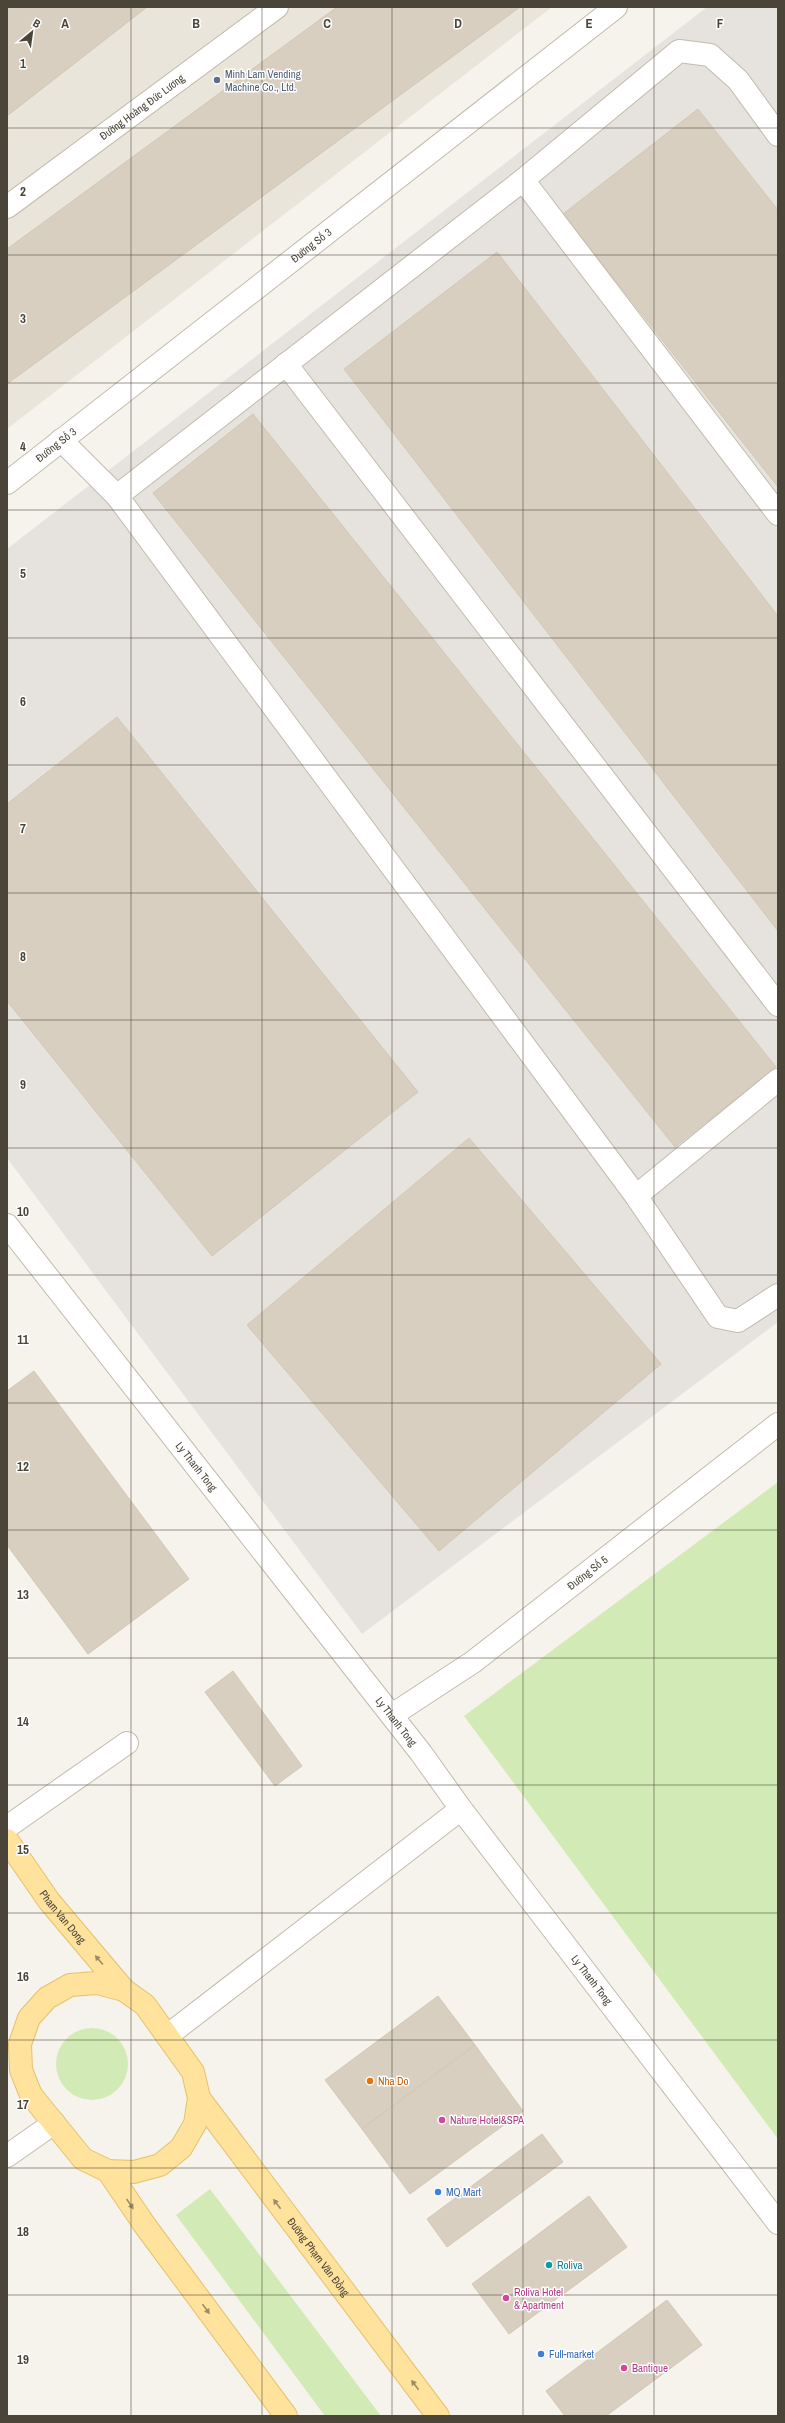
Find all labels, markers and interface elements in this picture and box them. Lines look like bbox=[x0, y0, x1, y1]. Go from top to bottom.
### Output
north arrow bbox=[12, 12, 52, 52]
text: A bbox=[61, 15, 69, 32]
text: B bbox=[192, 15, 200, 32]
text: C bbox=[323, 15, 331, 32]
text: D bbox=[454, 15, 462, 32]
text: E bbox=[585, 15, 593, 32]
text: F bbox=[717, 15, 724, 32]
text: B bbox=[31, 16, 44, 31]
text: 1 bbox=[20, 55, 26, 72]
place label: Minh Lam Vending Machine Co., Ltd. bbox=[225, 67, 301, 94]
street label: Đường Hoàng Đức Lương bbox=[97, 71, 187, 143]
marker: Minh Lam Vending Machine Co., Ltd. bbox=[212, 75, 222, 85]
text: 2 bbox=[20, 183, 26, 200]
street label: Đường Số 3 bbox=[288, 225, 334, 266]
text: 3 bbox=[20, 310, 26, 327]
street label: Đường Số 3 bbox=[33, 425, 79, 465]
text: 4 bbox=[20, 438, 26, 455]
text: 5 bbox=[20, 565, 26, 582]
text: 6 bbox=[20, 693, 26, 710]
text: 7 bbox=[20, 820, 26, 837]
text: 8 bbox=[20, 948, 26, 965]
text: 9 bbox=[20, 1076, 26, 1093]
text: 10 bbox=[17, 1203, 29, 1220]
text: 11 bbox=[17, 1331, 29, 1348]
street label: Ly Thanh Tong bbox=[173, 1439, 220, 1494]
text: 12 bbox=[17, 1458, 29, 1475]
street label: Đường Số 5 bbox=[564, 1552, 611, 1593]
text: 13 bbox=[17, 1586, 29, 1603]
street label: Ly Thanh Tong bbox=[373, 1694, 420, 1749]
text: 14 bbox=[17, 1713, 29, 1730]
text: 15 bbox=[17, 1841, 29, 1858]
street label: Pham Van Dong bbox=[36, 1887, 89, 1947]
street label: Ly Thanh Tong bbox=[568, 1952, 615, 2008]
one-way arrow bbox=[94, 1955, 103, 1966]
text: 16 bbox=[17, 1968, 29, 1985]
place label: Nha Do bbox=[378, 2074, 409, 2088]
marker: Nha Do bbox=[365, 2076, 375, 2086]
text: 17 bbox=[17, 2096, 29, 2113]
place label: Nature Hotel&SPA bbox=[450, 2113, 525, 2127]
marker: Nature Hotel&SPA bbox=[437, 2115, 447, 2125]
place label: MQ Mart bbox=[446, 2185, 482, 2199]
marker: MQ Mart bbox=[433, 2187, 443, 2197]
one-way arrow bbox=[126, 2198, 134, 2209]
one-way arrow bbox=[272, 2198, 281, 2209]
street label: Đường Phạm Văn Đồng bbox=[284, 2215, 353, 2299]
text: 18 bbox=[17, 2223, 29, 2240]
place label: Roliva bbox=[557, 2258, 583, 2272]
marker: Roliva bbox=[544, 2260, 554, 2270]
place label: Roliva Hotel & Apartment bbox=[514, 2285, 564, 2312]
marker: Roliva Hotel & Apartment bbox=[501, 2293, 511, 2303]
one-way arrow bbox=[202, 2303, 211, 2314]
place label: Full-market bbox=[549, 2347, 595, 2361]
marker: Full-market bbox=[536, 2349, 546, 2359]
text: 19 bbox=[17, 2351, 29, 2368]
place label: Bantique bbox=[632, 2361, 668, 2375]
marker: Bantique bbox=[619, 2363, 629, 2373]
one-way arrow bbox=[411, 2380, 419, 2390]

